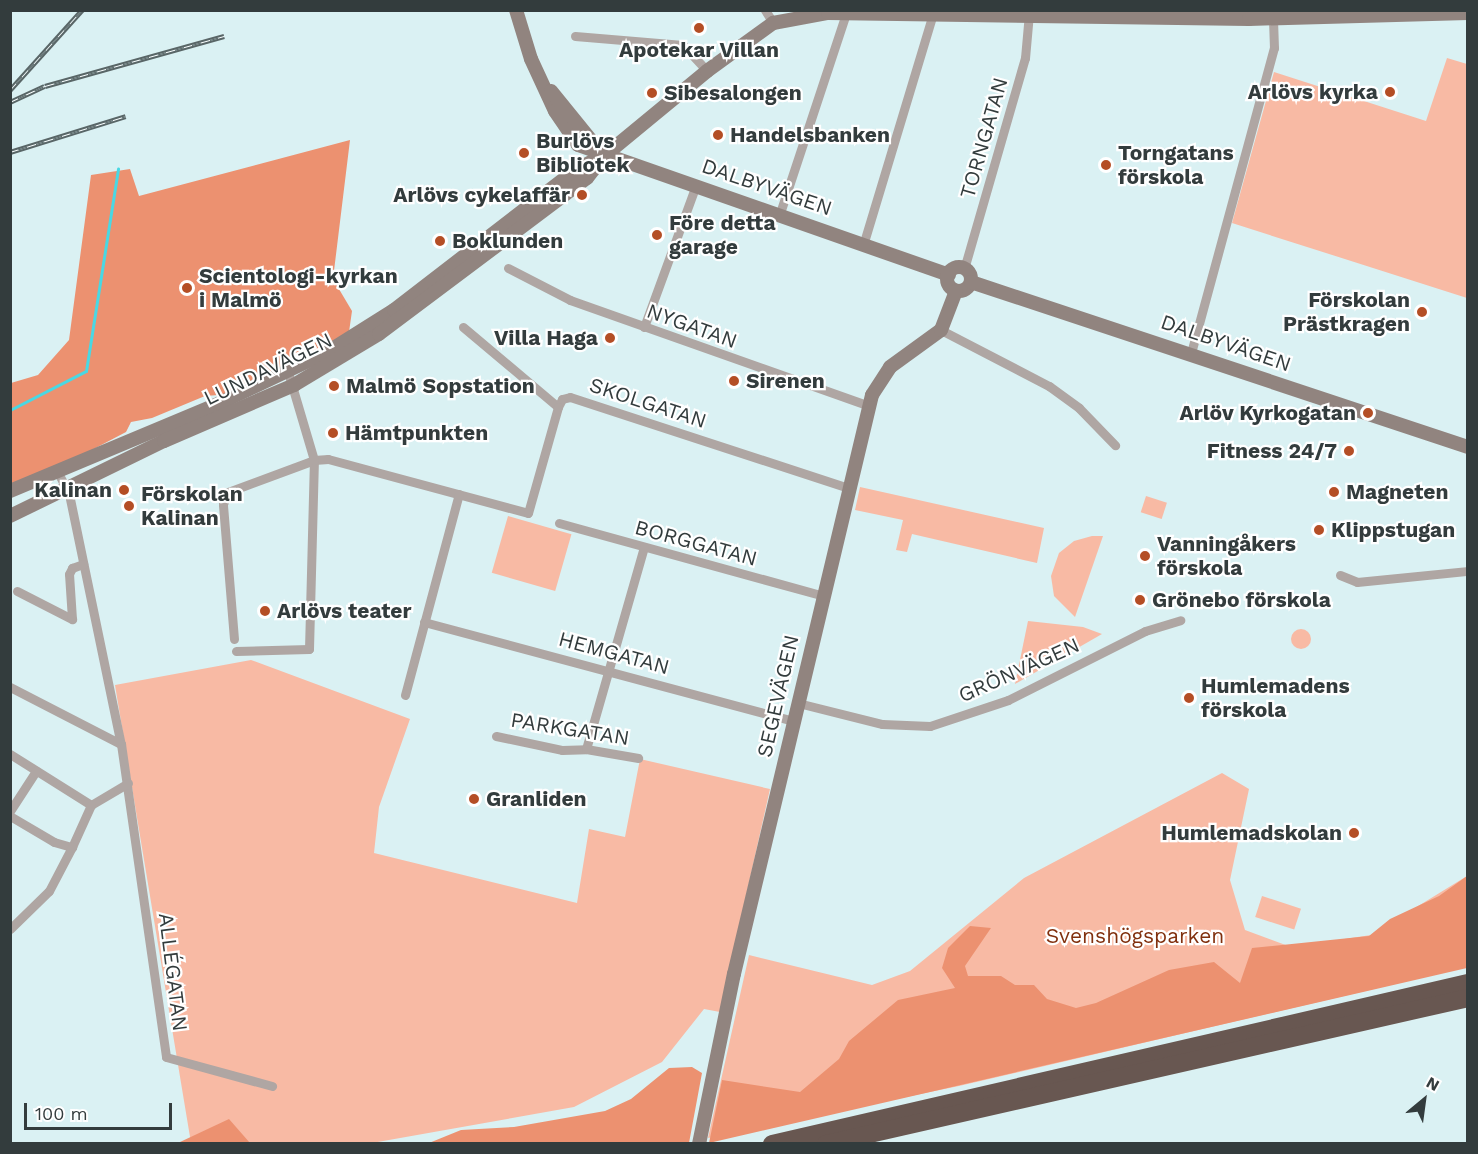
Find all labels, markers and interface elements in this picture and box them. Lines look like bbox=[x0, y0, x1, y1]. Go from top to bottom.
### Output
marker: Apotekar Villan bbox=[692, 21, 706, 35]
place label: Apotekar Villan bbox=[619, 37, 779, 63]
street label: TORNGATAN bbox=[955, 75, 1013, 201]
place label: Arlövs kyrka bbox=[1248, 79, 1378, 105]
place label: Sibesalongen bbox=[664, 80, 802, 106]
marker: Arlövs kyrka bbox=[1383, 85, 1397, 99]
marker: Sibesalongen bbox=[645, 86, 659, 100]
place label: Handelsbanken bbox=[730, 122, 890, 148]
place label: Burlövs Bibliotek bbox=[536, 128, 630, 178]
marker: Handelsbanken bbox=[711, 128, 725, 142]
place label: Torngatans förskola bbox=[1118, 140, 1234, 190]
marker: Burlövs Bibliotek bbox=[517, 146, 531, 160]
street label: DALBYVÄGEN bbox=[699, 153, 835, 221]
marker: Torngatans förskola bbox=[1099, 158, 1113, 172]
place label: Arlövs cykelaffär bbox=[393, 182, 570, 208]
marker: Arlövs cykelaffär bbox=[575, 188, 589, 202]
place label: Före detta garage bbox=[669, 210, 776, 260]
place label: Boklunden bbox=[452, 228, 563, 254]
marker: Före detta garage bbox=[650, 228, 664, 242]
marker: Boklunden bbox=[433, 234, 447, 248]
place label: Scientologi-kyrkan i Malmö bbox=[199, 263, 398, 313]
marker: Scientologi-kyrkan i Malmö bbox=[180, 281, 194, 295]
place label: Förskolan Prästkragen bbox=[1283, 287, 1410, 337]
street label: NYGATAN bbox=[643, 298, 741, 354]
marker: Förskolan Prästkragen bbox=[1415, 305, 1429, 319]
street label: DALBYVÄGEN bbox=[1158, 309, 1294, 377]
place label: Villa Haga bbox=[494, 325, 598, 351]
street label: LUNDAVÄGEN bbox=[200, 327, 336, 411]
marker: Villa Haga bbox=[603, 331, 617, 345]
place label: Sirenen bbox=[746, 368, 825, 394]
street label: SKOLGATAN bbox=[586, 372, 710, 434]
place label: Malmö Sopstation bbox=[346, 373, 535, 399]
marker: Sirenen bbox=[727, 374, 741, 388]
marker: Malmö Sopstation bbox=[327, 379, 341, 393]
place label: Arlöv Kyrkogatan bbox=[1179, 400, 1356, 426]
marker: Arlöv Kyrkogatan bbox=[1361, 406, 1375, 420]
place label: Hämtpunkten bbox=[345, 420, 488, 446]
marker: Hämtpunkten bbox=[326, 426, 340, 440]
place label: Fitness 24/7 bbox=[1207, 438, 1337, 464]
marker: Fitness 24/7 bbox=[1342, 444, 1356, 458]
place label: Kalinan bbox=[34, 477, 112, 503]
place label: Magneten bbox=[1346, 479, 1449, 505]
place label: Förskolan Kalinan bbox=[141, 481, 243, 531]
marker: Kalinan bbox=[117, 483, 131, 497]
marker: Magneten bbox=[1327, 485, 1341, 499]
marker: Förskolan Kalinan bbox=[122, 499, 136, 513]
street label: BORGGATAN bbox=[632, 515, 760, 571]
place label: Klippstugan bbox=[1331, 517, 1455, 543]
marker: Klippstugan bbox=[1312, 523, 1326, 537]
place label: Vanningåkers förskola bbox=[1157, 531, 1296, 581]
marker: Vanningåkers förskola bbox=[1138, 549, 1152, 563]
place label: Grönebo förskola bbox=[1152, 587, 1331, 613]
marker: Grönebo förskola bbox=[1133, 593, 1147, 607]
place label: Arlövs teater bbox=[277, 598, 412, 624]
marker: Arlövs teater bbox=[258, 604, 272, 618]
street label: HEMGATAN bbox=[556, 626, 672, 680]
street label: SEGEVÄGEN bbox=[752, 632, 804, 760]
street label: GRÖNVÄGEN bbox=[955, 632, 1083, 708]
place label: Humlemadens förskola bbox=[1201, 673, 1350, 723]
marker: Humlemadens förskola bbox=[1182, 691, 1196, 705]
street label: PARKGATAN bbox=[509, 707, 631, 751]
place label: Granliden bbox=[486, 786, 587, 812]
marker: Granliden bbox=[467, 792, 481, 806]
place label: Humlemadskolan bbox=[1161, 820, 1342, 846]
marker: Humlemadskolan bbox=[1347, 826, 1361, 840]
street label: ALLÉGATAN bbox=[153, 911, 193, 1033]
park label: Svenshögsparken bbox=[1046, 923, 1224, 949]
north arrow bbox=[1394, 1070, 1454, 1130]
text: N bbox=[1423, 1073, 1443, 1095]
scale bar bbox=[27, 1091, 176, 1129]
text: 100 m bbox=[35, 1103, 88, 1124]

